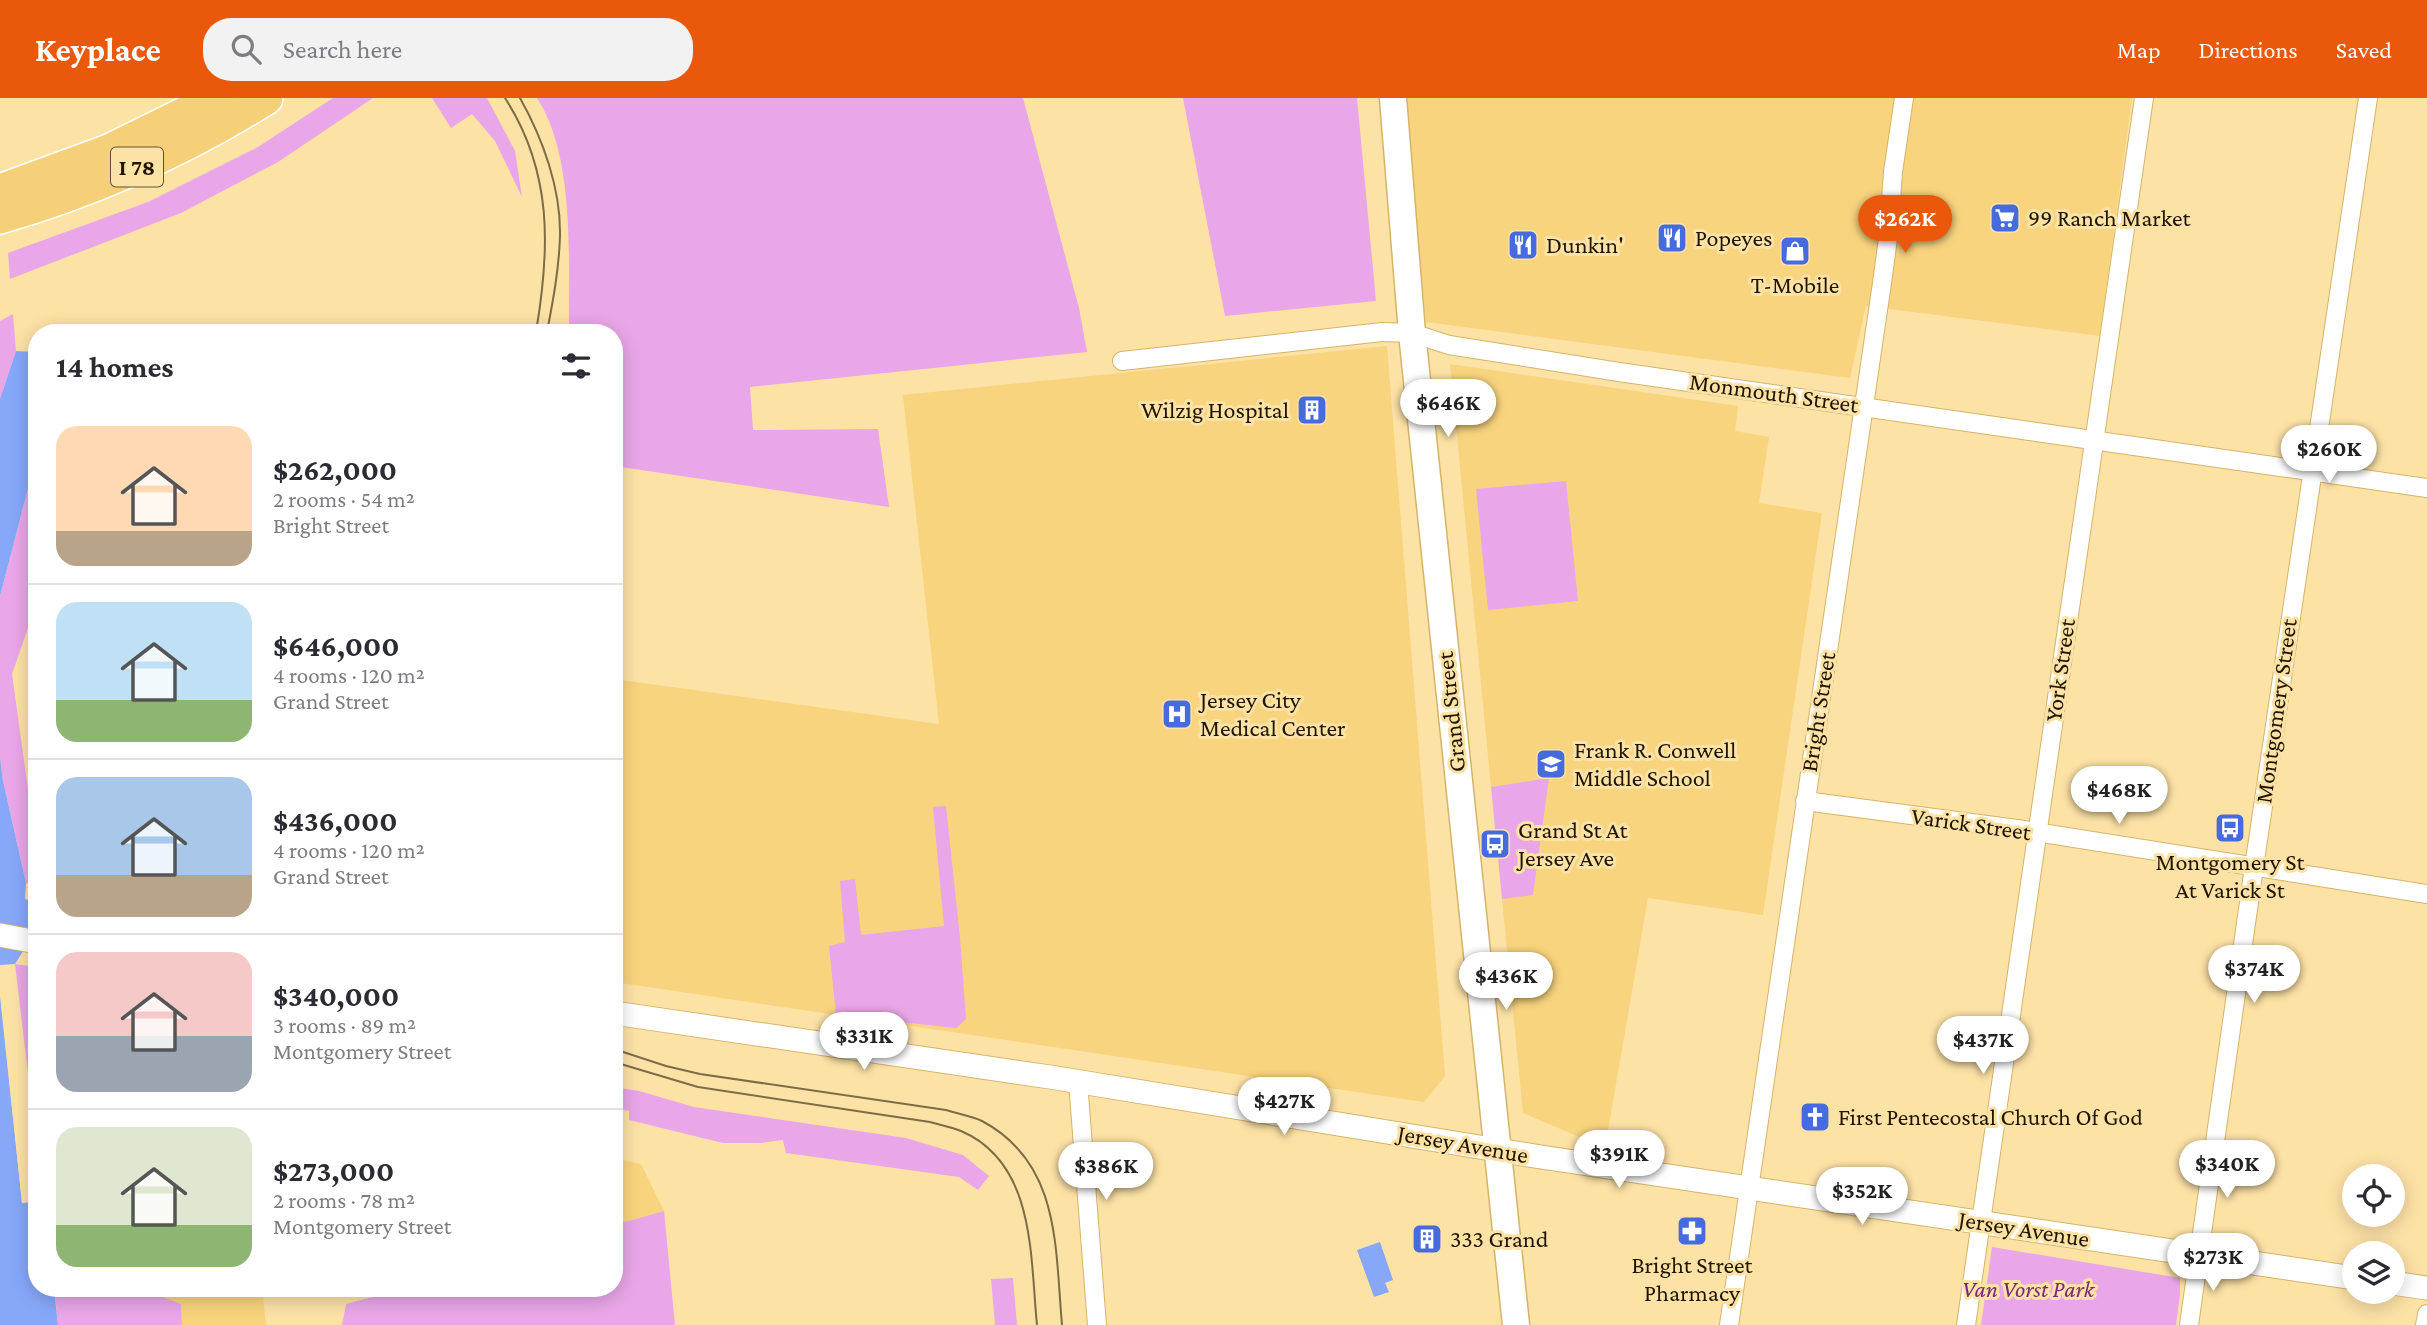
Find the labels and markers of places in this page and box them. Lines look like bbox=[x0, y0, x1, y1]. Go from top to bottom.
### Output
pin: $262K bbox=[1856, 195, 1954, 255]
supermarket icon: 99 Ranch Market bbox=[1988, 201, 2022, 235]
place label: 99 Ranch Market bbox=[2028, 204, 2191, 231]
restaurant icon: Popeyes bbox=[1655, 221, 1689, 255]
place label: Popeyes bbox=[1695, 224, 1772, 251]
restaurant icon: Dunkin' bbox=[1506, 228, 1540, 262]
place label: Dunkin' bbox=[1546, 231, 1624, 258]
shop icon: T-Mobile bbox=[1778, 234, 1812, 268]
place label: T-Mobile bbox=[1751, 271, 1839, 298]
pin: $646K bbox=[1399, 380, 1497, 439]
building icon: Wilzig Hospital bbox=[1295, 393, 1329, 427]
place label: Wilzig Hospital bbox=[1141, 396, 1289, 423]
pin: $260K bbox=[2280, 426, 2378, 485]
place label: Jersey City Medical Center bbox=[1198, 686, 1346, 741]
hospital icon: Jersey City Medical Center bbox=[1160, 697, 1194, 731]
place label: Frank R. Conwell Middle School bbox=[1574, 736, 1736, 791]
school or university icon: Frank R. Conwell Middle School bbox=[1534, 747, 1568, 781]
pin: $468K bbox=[2070, 766, 2168, 826]
bus stop icon: Montgomery St At Varick St bbox=[2213, 811, 2247, 845]
place label: Grand St At Jersey Ave bbox=[1516, 816, 1628, 871]
bus stop icon: Grand St At Jersey Ave bbox=[1478, 827, 1512, 861]
place label: Montgomery St At Varick St bbox=[2155, 848, 2306, 903]
pin: $374K bbox=[2205, 946, 2303, 1005]
pin: $436K bbox=[1457, 953, 1555, 1012]
pin: $331K bbox=[815, 1012, 913, 1072]
pin: $437K bbox=[1934, 1016, 2032, 1076]
pin: $427K bbox=[1235, 1077, 1333, 1137]
church icon: First Pentecostal Church Of God bbox=[1798, 1100, 1832, 1134]
place label: First Pentecostal Church Of God bbox=[1838, 1103, 2143, 1130]
pin: $391K bbox=[1570, 1130, 1668, 1190]
pin: $340K bbox=[2178, 1140, 2276, 1200]
pin: $386K bbox=[1057, 1142, 1155, 1202]
pin: $352K bbox=[1813, 1168, 1911, 1227]
pharmacy icon: Bright Street Pharmacy bbox=[1675, 1214, 1709, 1248]
building icon: 333 Grand bbox=[1410, 1222, 1444, 1256]
place label: 333 Grand bbox=[1450, 1225, 1549, 1252]
pin: $273K bbox=[2164, 1234, 2262, 1293]
place label: Bright Street Pharmacy bbox=[1631, 1251, 1754, 1306]

